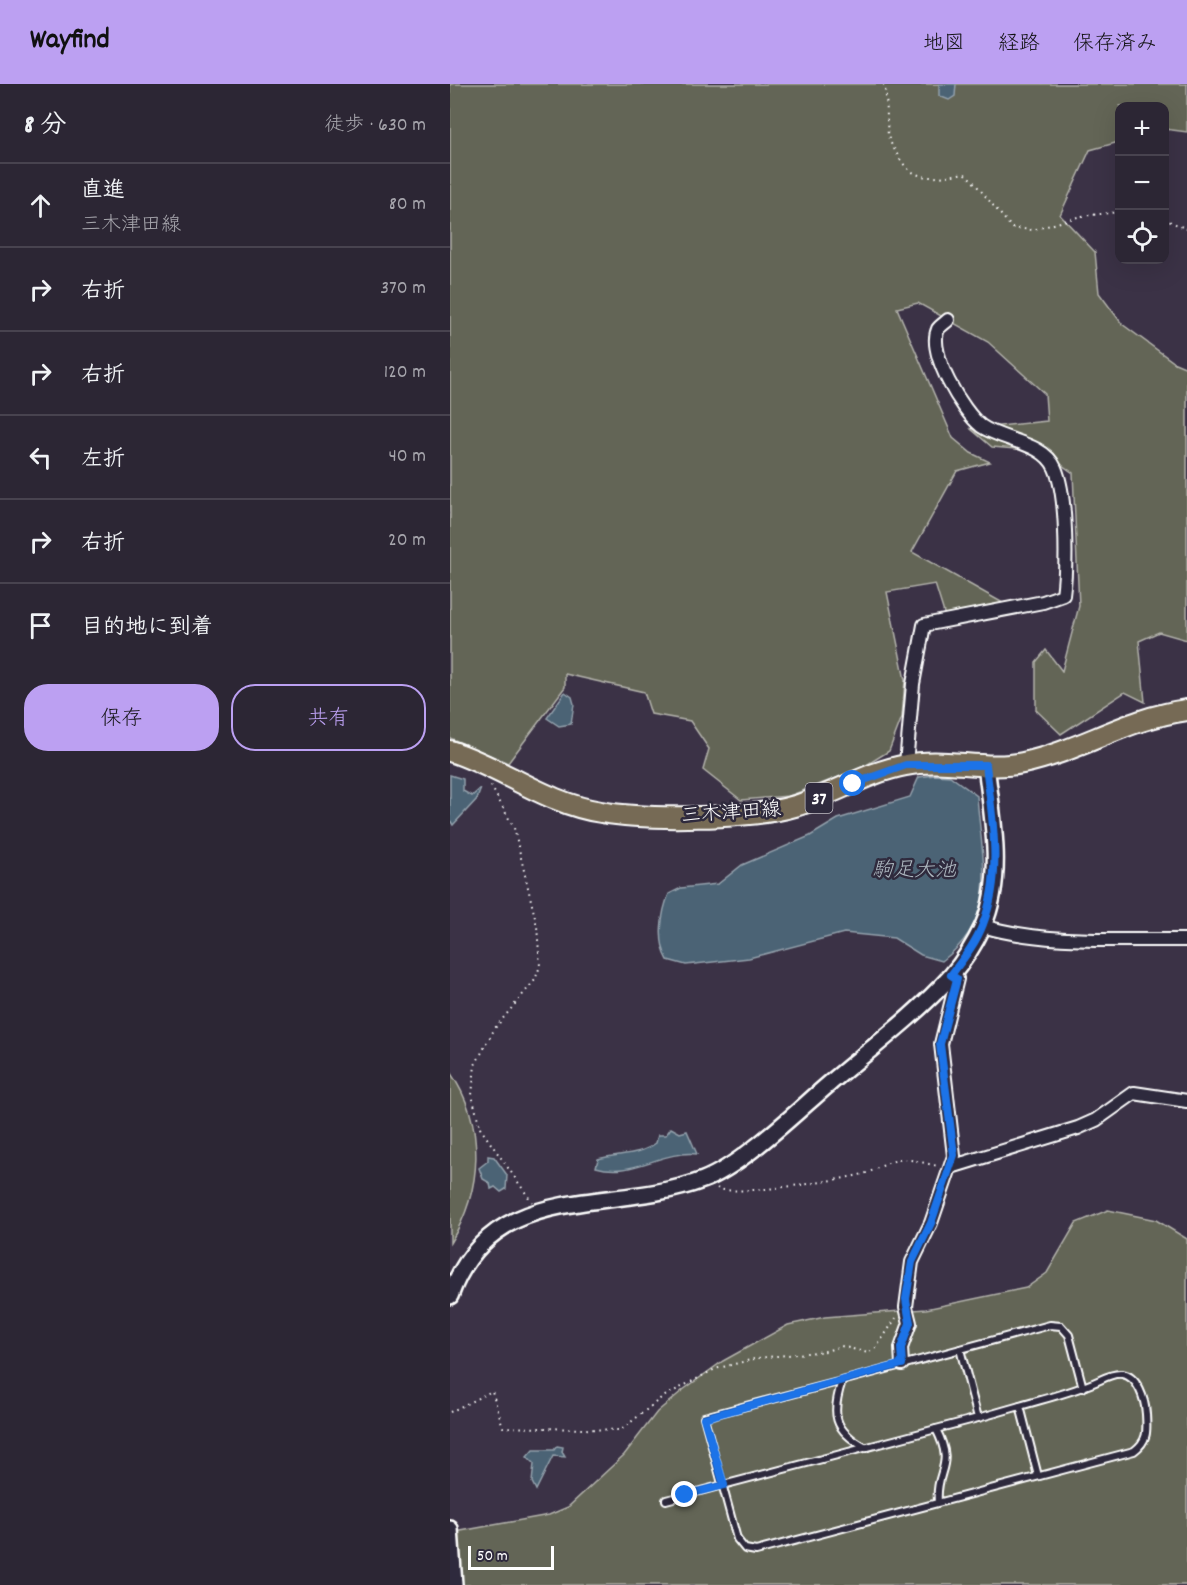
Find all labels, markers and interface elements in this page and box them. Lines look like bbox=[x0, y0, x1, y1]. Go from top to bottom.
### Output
text: Wayfind bbox=[30, 22, 110, 62]
text: 地図 bbox=[923, 30, 965, 60]
text: 経路 bbox=[998, 30, 1040, 60]
text: 保存済み bbox=[1073, 30, 1157, 60]
map controls bbox=[1115, 102, 1169, 264]
button: + bbox=[1115, 102, 1169, 156]
text: 8 分 bbox=[24, 108, 66, 145]
text: 徒歩 · 630 m bbox=[324, 112, 426, 140]
button: − bbox=[1115, 156, 1169, 210]
text: 直進 bbox=[81, 176, 125, 207]
icon: ahead bbox=[24, 189, 57, 222]
text: 80 m bbox=[389, 191, 426, 219]
button: locate bbox=[1115, 210, 1169, 264]
text: 三木津田線 bbox=[81, 212, 181, 240]
icon: right bbox=[24, 273, 57, 306]
text: 370 m bbox=[380, 275, 426, 303]
text: 右折 bbox=[81, 277, 125, 308]
icon: right bbox=[24, 357, 57, 390]
text: 120 m bbox=[384, 359, 426, 387]
text: 右折 bbox=[81, 361, 125, 392]
icon: left bbox=[24, 441, 57, 474]
text: 40 m bbox=[388, 443, 426, 471]
text: 左折 bbox=[81, 445, 125, 476]
icon: right bbox=[24, 525, 57, 558]
text: 20 m bbox=[388, 527, 426, 555]
text: 右折 bbox=[81, 529, 125, 560]
icon: arrive bbox=[24, 609, 57, 642]
text: 目的地に到着 bbox=[81, 613, 213, 644]
button: 保存 bbox=[24, 684, 219, 751]
button: 共有 bbox=[231, 684, 426, 751]
route start bbox=[839, 770, 865, 796]
road number: 37 bbox=[806, 783, 832, 813]
street label: 三木津田線 bbox=[680, 797, 782, 831]
water label: 駒足大池 bbox=[872, 857, 957, 887]
route end bbox=[671, 1481, 697, 1507]
scale bar bbox=[468, 1543, 554, 1570]
text: 50 m bbox=[477, 1545, 508, 1568]

